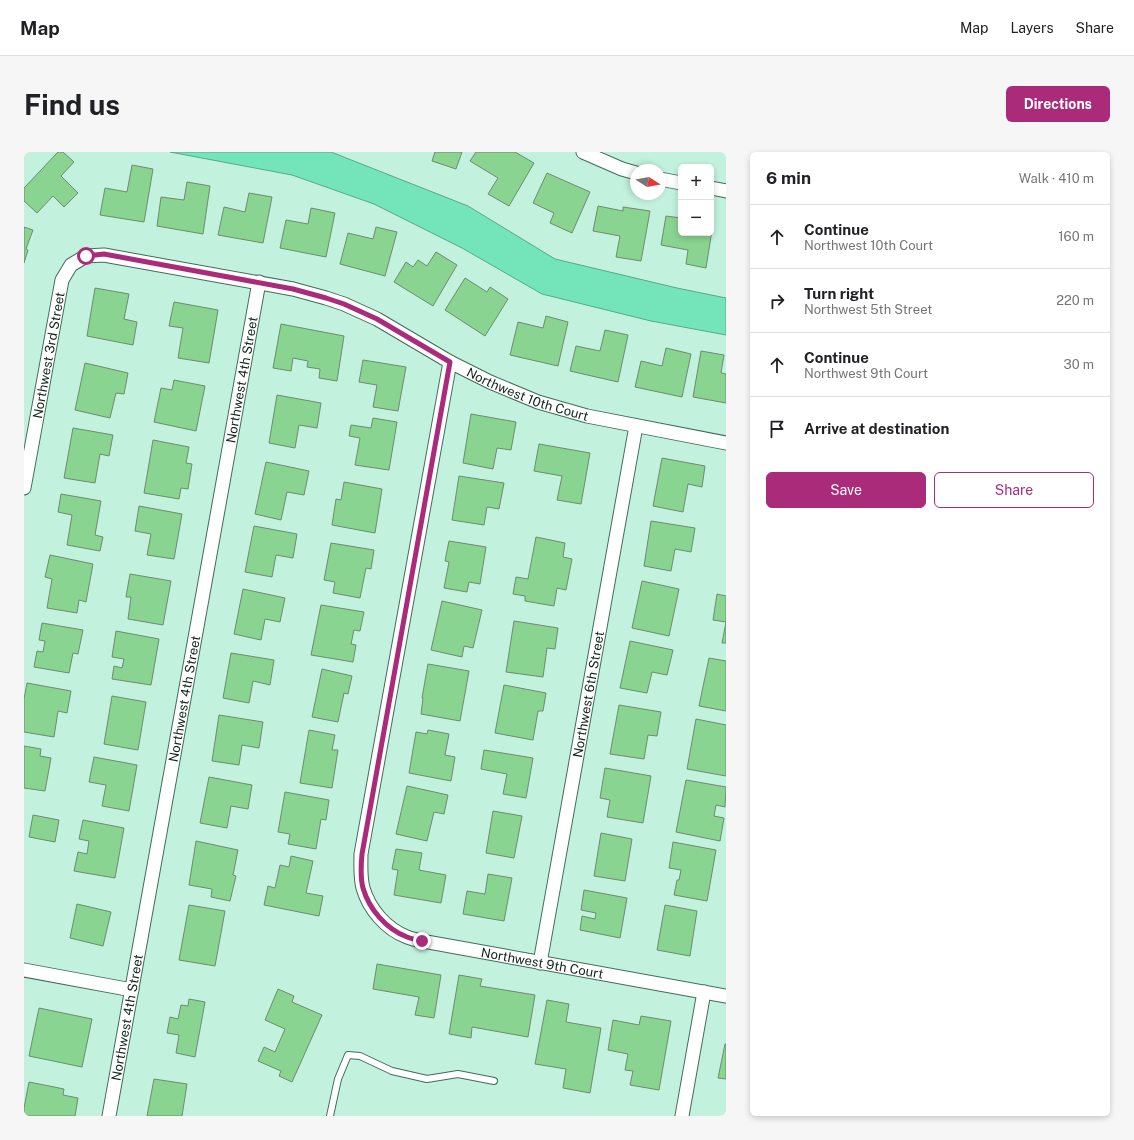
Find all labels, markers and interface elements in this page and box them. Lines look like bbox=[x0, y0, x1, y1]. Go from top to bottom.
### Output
text: Map bbox=[20, 17, 60, 39]
text: Map bbox=[960, 20, 988, 36]
text: Layers bbox=[1010, 20, 1054, 36]
text: Share bbox=[1076, 20, 1114, 36]
button: Directions bbox=[1006, 86, 1110, 122]
text: Find us bbox=[24, 88, 120, 121]
north arrow bbox=[630, 164, 666, 200]
map controls bbox=[678, 164, 714, 236]
button: + bbox=[678, 164, 714, 200]
text: 6 min bbox=[766, 168, 811, 188]
text: Walk · 410 m bbox=[1019, 171, 1094, 186]
button: − bbox=[678, 200, 714, 236]
text: Continue bbox=[804, 221, 869, 238]
icon: ahead bbox=[766, 226, 788, 248]
text: 160 m bbox=[1058, 229, 1094, 244]
text: Northwest 10th Court bbox=[804, 238, 933, 253]
route start bbox=[77, 247, 95, 265]
text: Turn right bbox=[804, 285, 874, 302]
icon: right bbox=[766, 290, 788, 312]
street label: Northwest 3rd Street bbox=[30, 291, 68, 420]
text: 220 m bbox=[1056, 293, 1094, 308]
text: Northwest 5th Street bbox=[804, 302, 932, 317]
street label: Northwest 4th Street bbox=[223, 315, 261, 444]
text: Continue bbox=[804, 349, 869, 366]
icon: ahead bbox=[766, 354, 788, 376]
text: 30 m bbox=[1064, 357, 1094, 372]
street label: Northwest 10th Court bbox=[464, 365, 590, 424]
text: Northwest 9th Court bbox=[804, 366, 928, 381]
icon: arrive bbox=[766, 418, 788, 440]
text: Arrive at destination bbox=[804, 420, 949, 437]
button: Save bbox=[766, 472, 926, 508]
button: Share bbox=[934, 472, 1094, 508]
street label: Northwest 6th Street bbox=[570, 630, 607, 759]
street label: Northwest 4th Street bbox=[166, 634, 203, 763]
route end bbox=[413, 932, 431, 950]
street label: Northwest 9th Court bbox=[480, 945, 605, 982]
street label: Northwest 4th Street bbox=[108, 953, 146, 1082]

